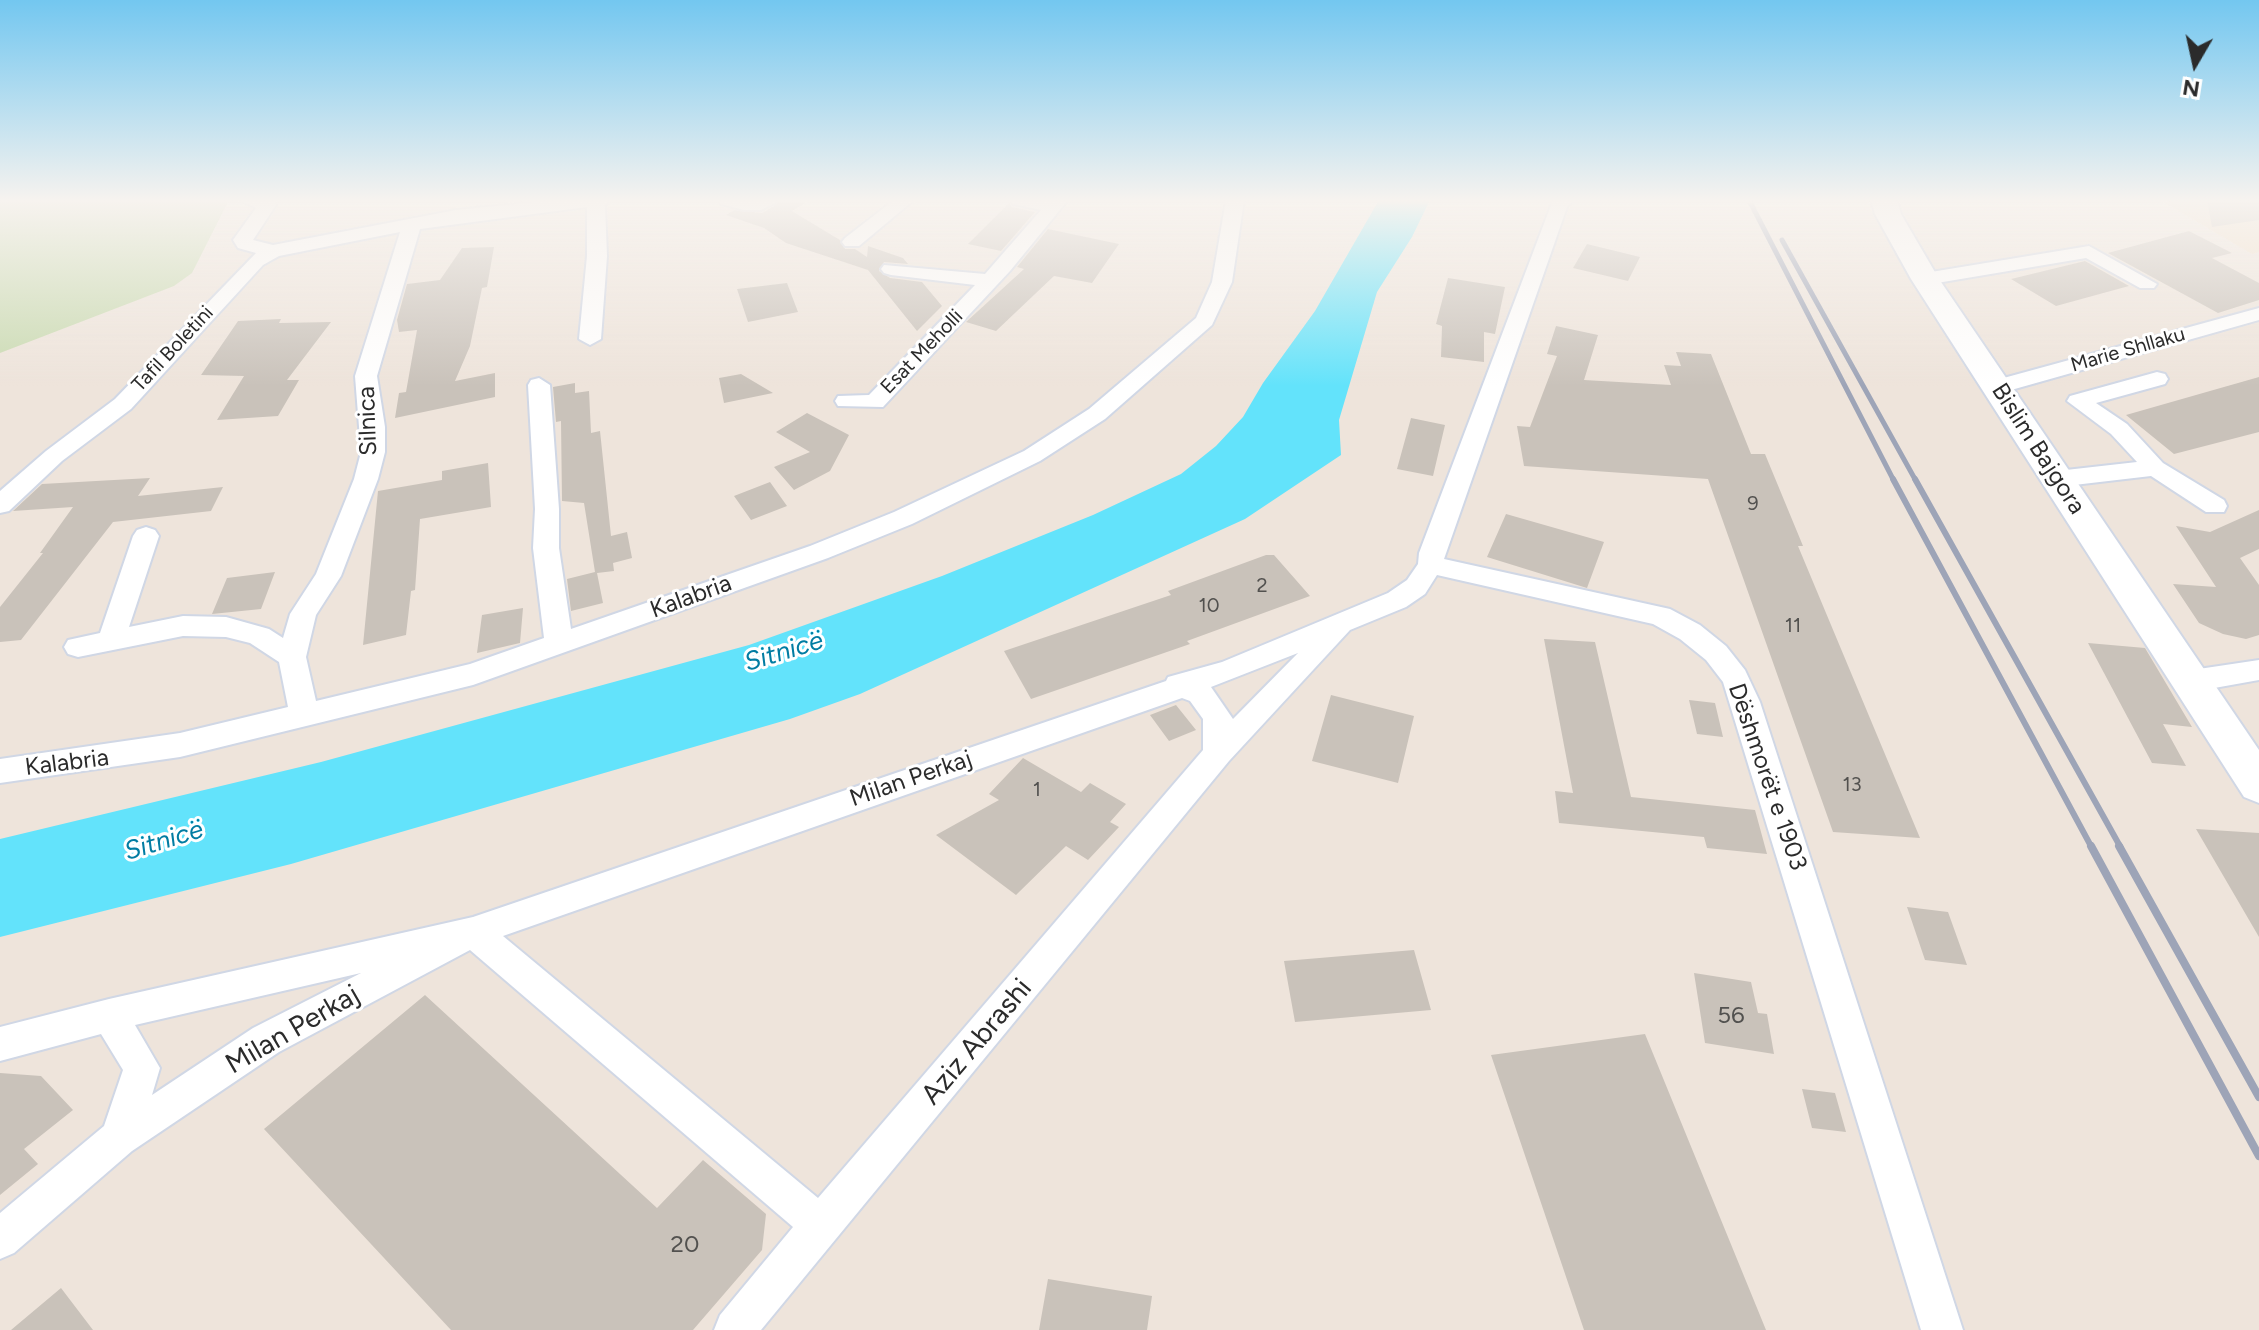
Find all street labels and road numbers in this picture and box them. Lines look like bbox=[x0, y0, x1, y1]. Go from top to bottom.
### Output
street label: Tafil Boletini bbox=[127, 301, 219, 397]
street label: Esat Meholli bbox=[876, 305, 968, 399]
street label: Marie Shllaku bbox=[2068, 322, 2188, 378]
street label: Bislim Bajgora bbox=[1985, 378, 2091, 520]
street label: Silnica bbox=[352, 386, 384, 456]
street label: Kalabria bbox=[647, 569, 735, 625]
street label: Dëshmorët e 1903 bbox=[1722, 680, 1812, 874]
street label: Kalabria bbox=[23, 744, 111, 782]
street label: Milan Perkaj bbox=[846, 745, 976, 813]
street label: Aziz Abrashi bbox=[915, 972, 1039, 1112]
street label: Milan Perkaj bbox=[220, 978, 366, 1082]

